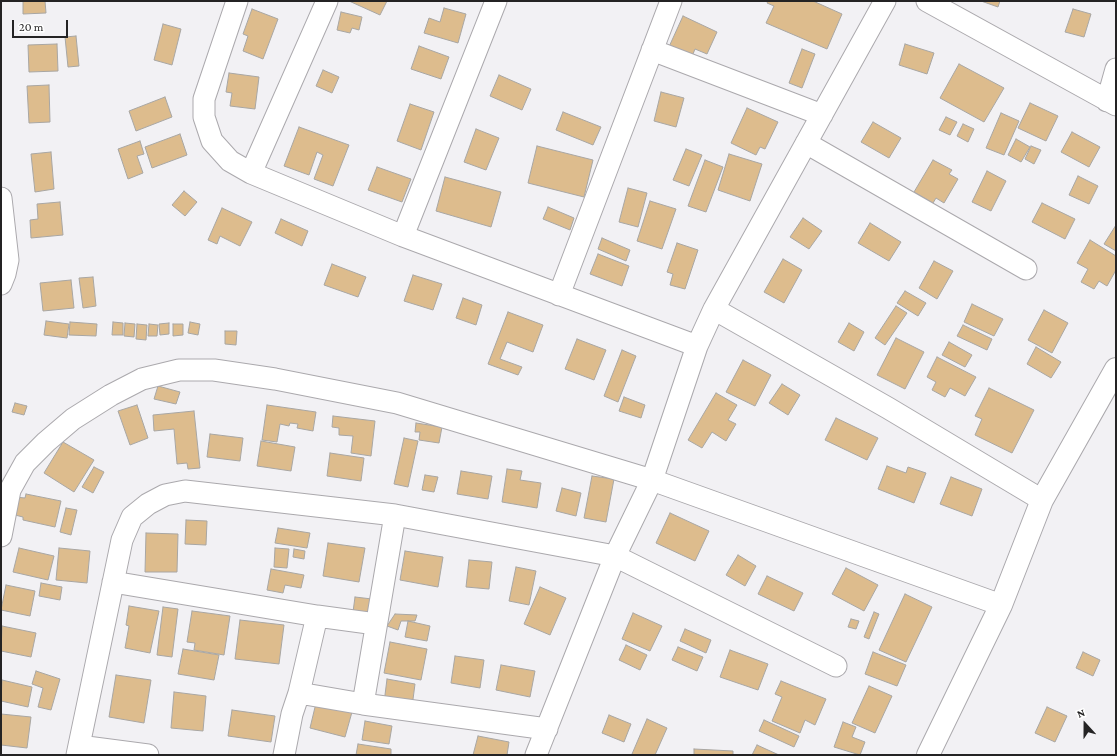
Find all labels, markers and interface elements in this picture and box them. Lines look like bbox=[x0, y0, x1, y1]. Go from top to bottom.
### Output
scale bar bbox=[14, 12, 70, 38]
text: 20 m bbox=[19, 20, 43, 34]
north arrow bbox=[1065, 704, 1105, 744]
text: N bbox=[1075, 706, 1086, 720]

